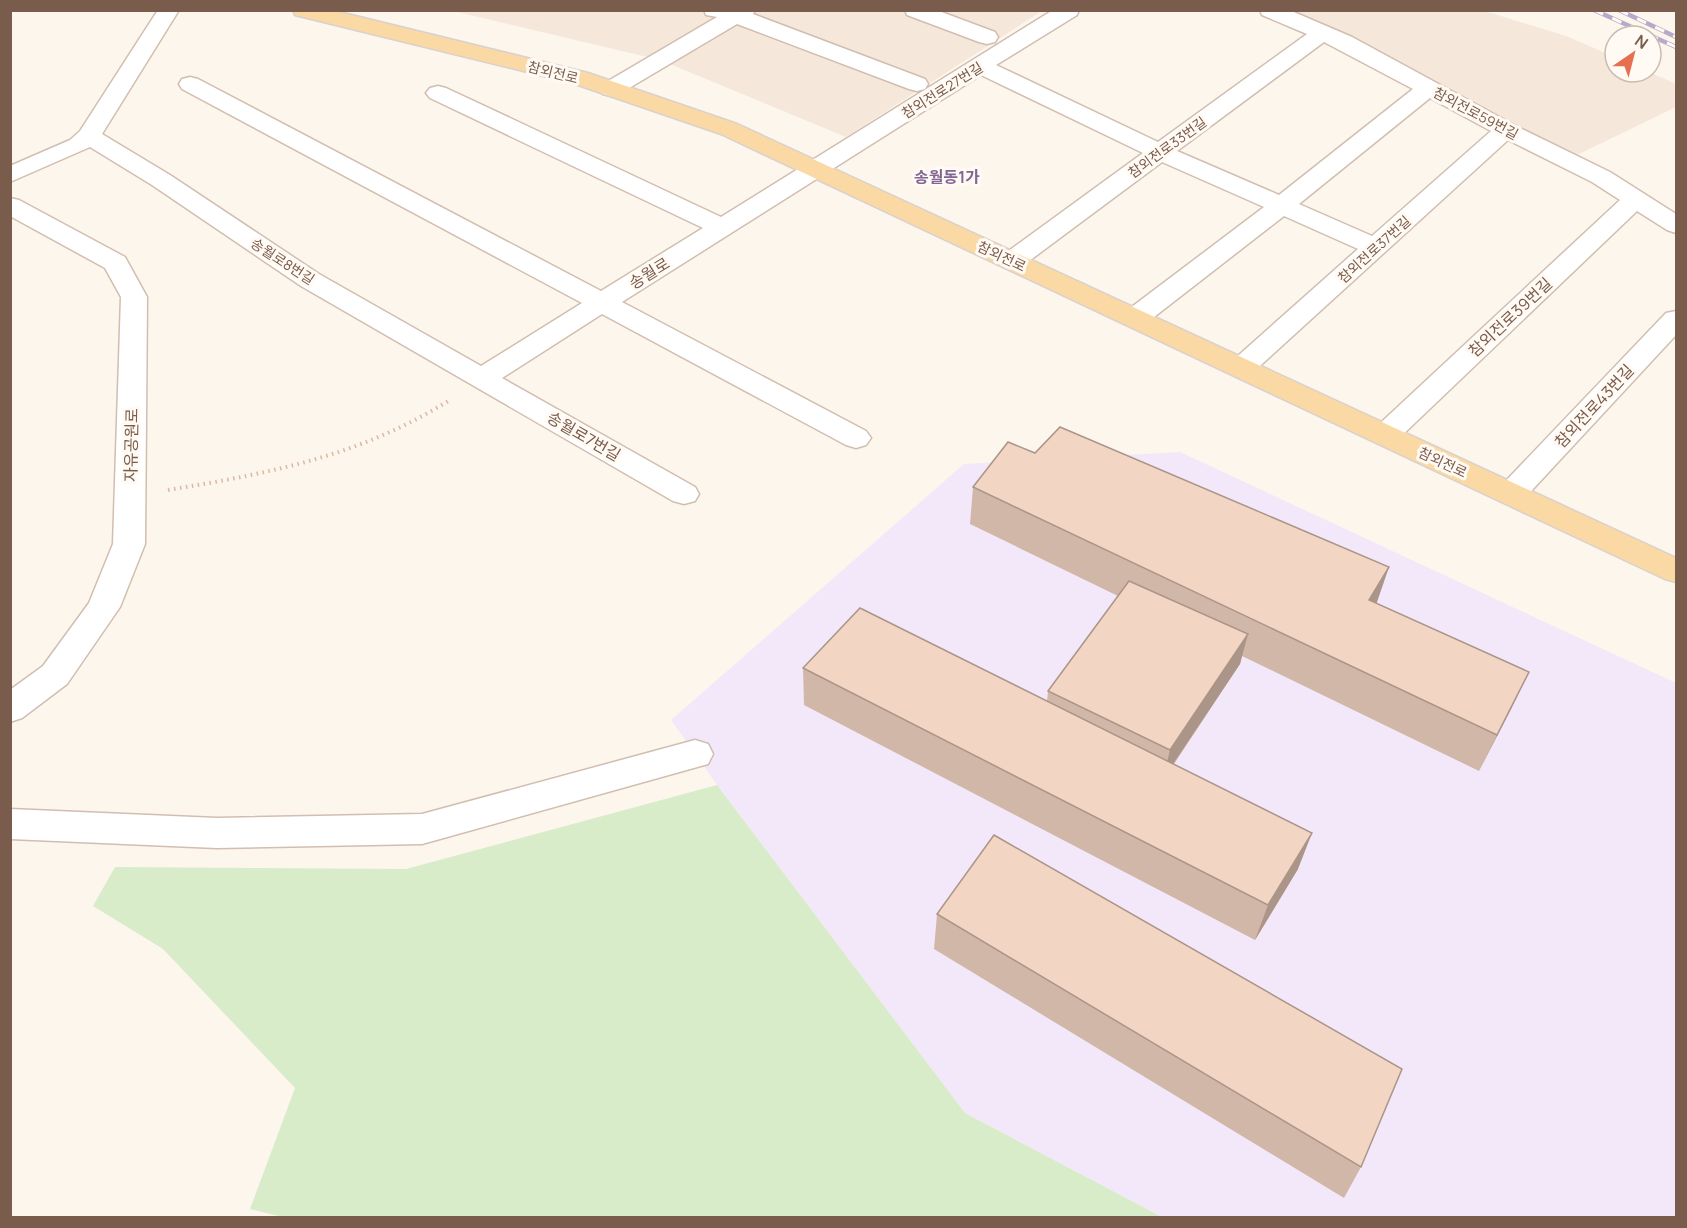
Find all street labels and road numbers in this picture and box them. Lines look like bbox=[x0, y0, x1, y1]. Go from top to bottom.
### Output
street label: 참외전로 bbox=[526, 57, 580, 87]
street label: 참외전로27번길 bbox=[898, 57, 986, 123]
street label: 참외전로59번길 bbox=[1430, 83, 1522, 143]
street label: 참외전로33번길 bbox=[1124, 112, 1210, 182]
street label: 참외전로37번길 bbox=[1333, 211, 1415, 287]
street label: 송월로8번길 bbox=[247, 233, 319, 289]
street label: 참외전로 bbox=[975, 237, 1029, 276]
street label: 송월로 bbox=[624, 252, 674, 294]
street label: 참외전로39번길 bbox=[1463, 272, 1557, 362]
street label: 참외전로43번길 bbox=[1550, 360, 1638, 452]
street label: 송월로7번길 bbox=[543, 406, 625, 466]
street label: 자유공원로 bbox=[119, 408, 143, 482]
street label: 참외전로 bbox=[1416, 443, 1470, 482]

